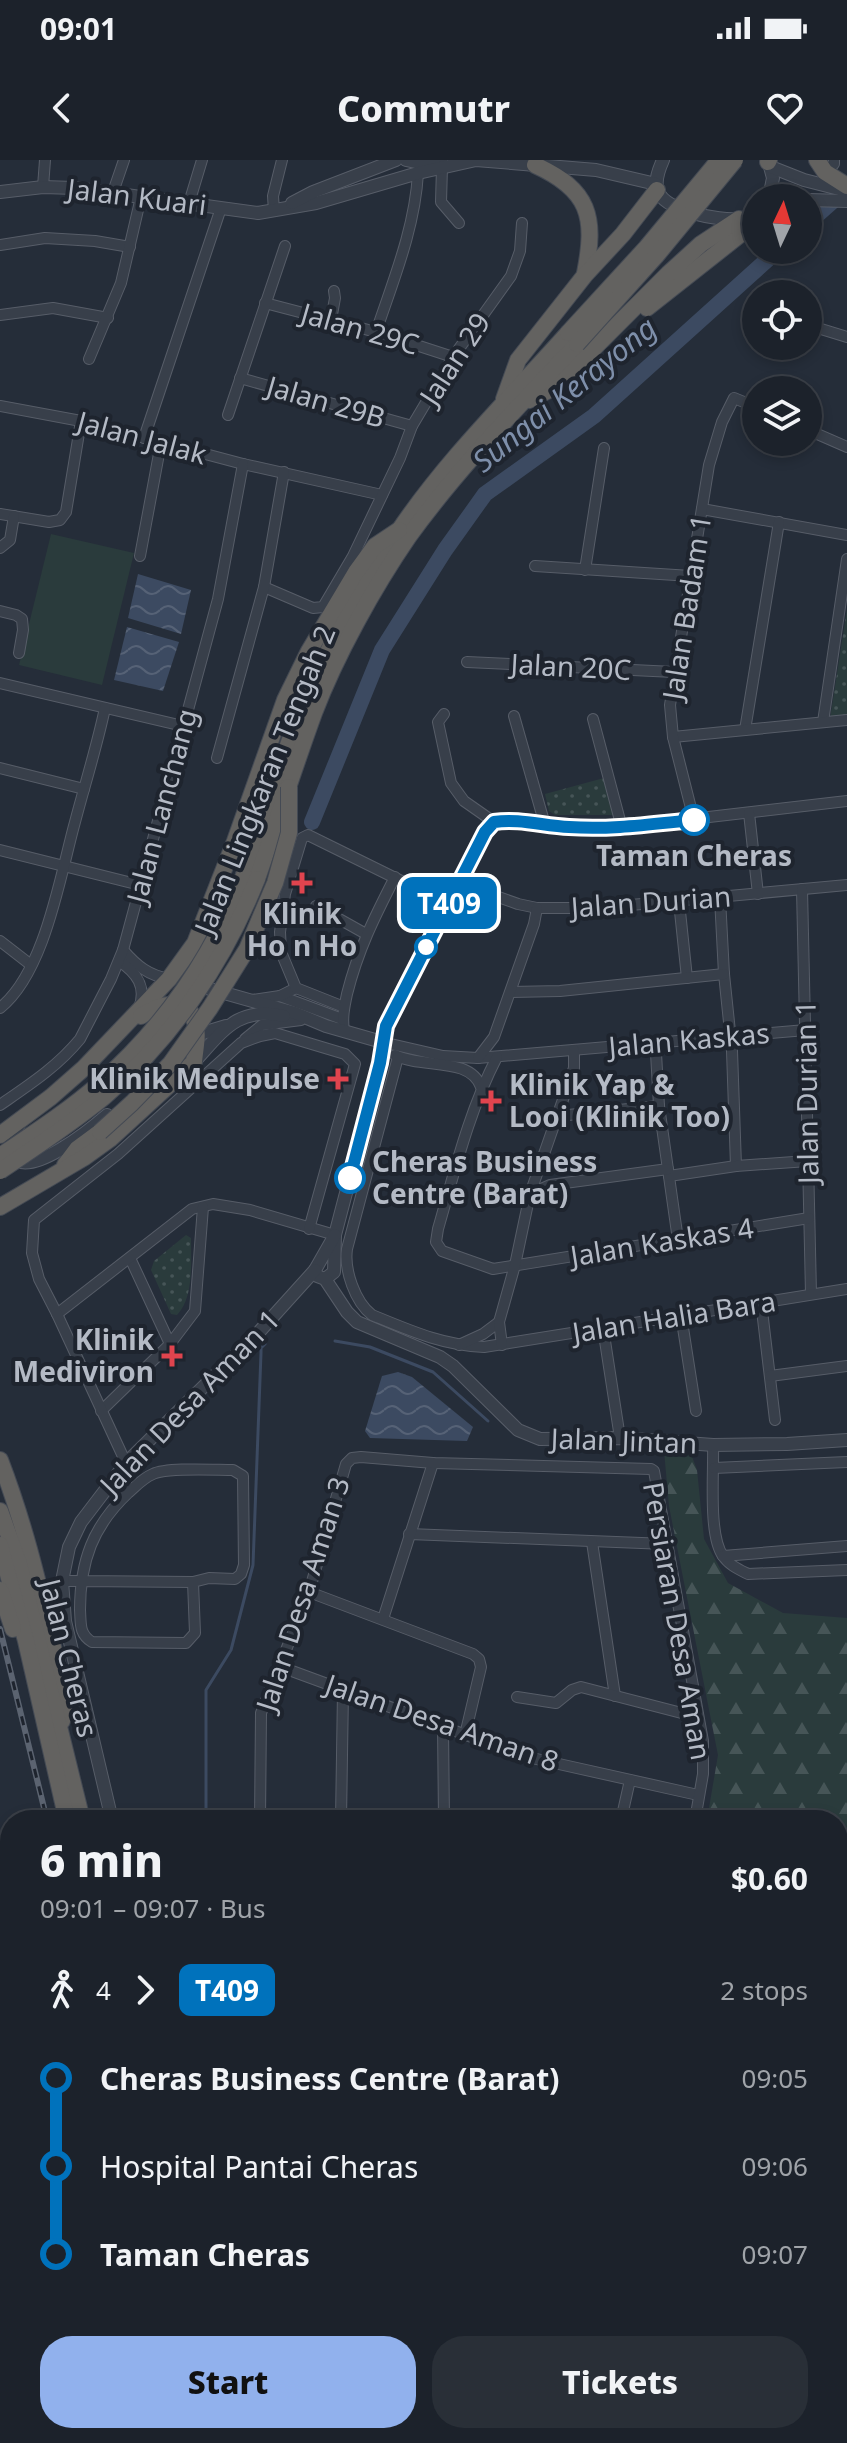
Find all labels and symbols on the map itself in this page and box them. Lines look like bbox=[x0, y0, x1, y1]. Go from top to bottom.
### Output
street label: Jalan Kuari bbox=[62, 168, 209, 223]
north arrow bbox=[742, 184, 822, 264]
street label: Jalan 29C bbox=[294, 292, 423, 363]
street label: Jalan 29 bbox=[409, 305, 498, 414]
water label: Sungai Kerayong bbox=[463, 307, 665, 481]
street label: Jalan 29B bbox=[260, 365, 390, 436]
street label: Jalan Jalak bbox=[71, 401, 211, 472]
street label: Jalan Badam 1 bbox=[652, 511, 719, 705]
street label: Jalan Lingkaran Tengah 2 bbox=[184, 620, 343, 942]
street label: Jalan 20C bbox=[507, 644, 632, 688]
street label: Jalan Lanchang bbox=[116, 704, 205, 910]
marker: Taman Cheras bbox=[679, 805, 709, 835]
place label: Taman Cheras bbox=[596, 836, 792, 874]
marker: Klinik Ho n Ho bbox=[291, 872, 313, 894]
street label: Jalan Durian bbox=[567, 876, 732, 926]
line badge: T409 bbox=[393, 877, 505, 929]
place label: Klinik Ho n Ho bbox=[247, 894, 357, 964]
unlabelled marker bbox=[415, 936, 437, 958]
street label: Jalan Durian 1 bbox=[785, 1000, 827, 1187]
street label: Jalan Kaskas bbox=[604, 1013, 771, 1065]
place label: Klinik Medipulse bbox=[89, 1059, 320, 1097]
place label: Klinik Yap & Looi (Klinik Too) bbox=[509, 1065, 730, 1135]
marker: Klinik Medipulse bbox=[327, 1068, 349, 1090]
marker: Klinik Yap & Looi (Klinik Too) bbox=[480, 1090, 502, 1112]
place label: Cheras Business Centre (Barat) bbox=[372, 1142, 597, 1212]
marker: Cheras Business Centre (Barat) bbox=[335, 1163, 365, 1193]
street label: Jalan Kaskas 4 bbox=[565, 1208, 756, 1275]
street label: Jalan Halia Bara bbox=[566, 1281, 778, 1351]
street label: Jalan Desa Aman 1 bbox=[89, 1300, 288, 1504]
place label: Klinik Mediviron bbox=[13, 1320, 155, 1390]
marker: Klinik Mediviron bbox=[161, 1345, 183, 1367]
street label: Jalan Jintan bbox=[547, 1418, 698, 1462]
street label: Jalan Desa Aman 3 bbox=[245, 1472, 358, 1718]
street label: Persiaran Desa Aman bbox=[635, 1479, 721, 1763]
street label: Jalan Cheras bbox=[31, 1572, 108, 1741]
street label: Jalan Desa Aman 8 bbox=[318, 1663, 564, 1780]

